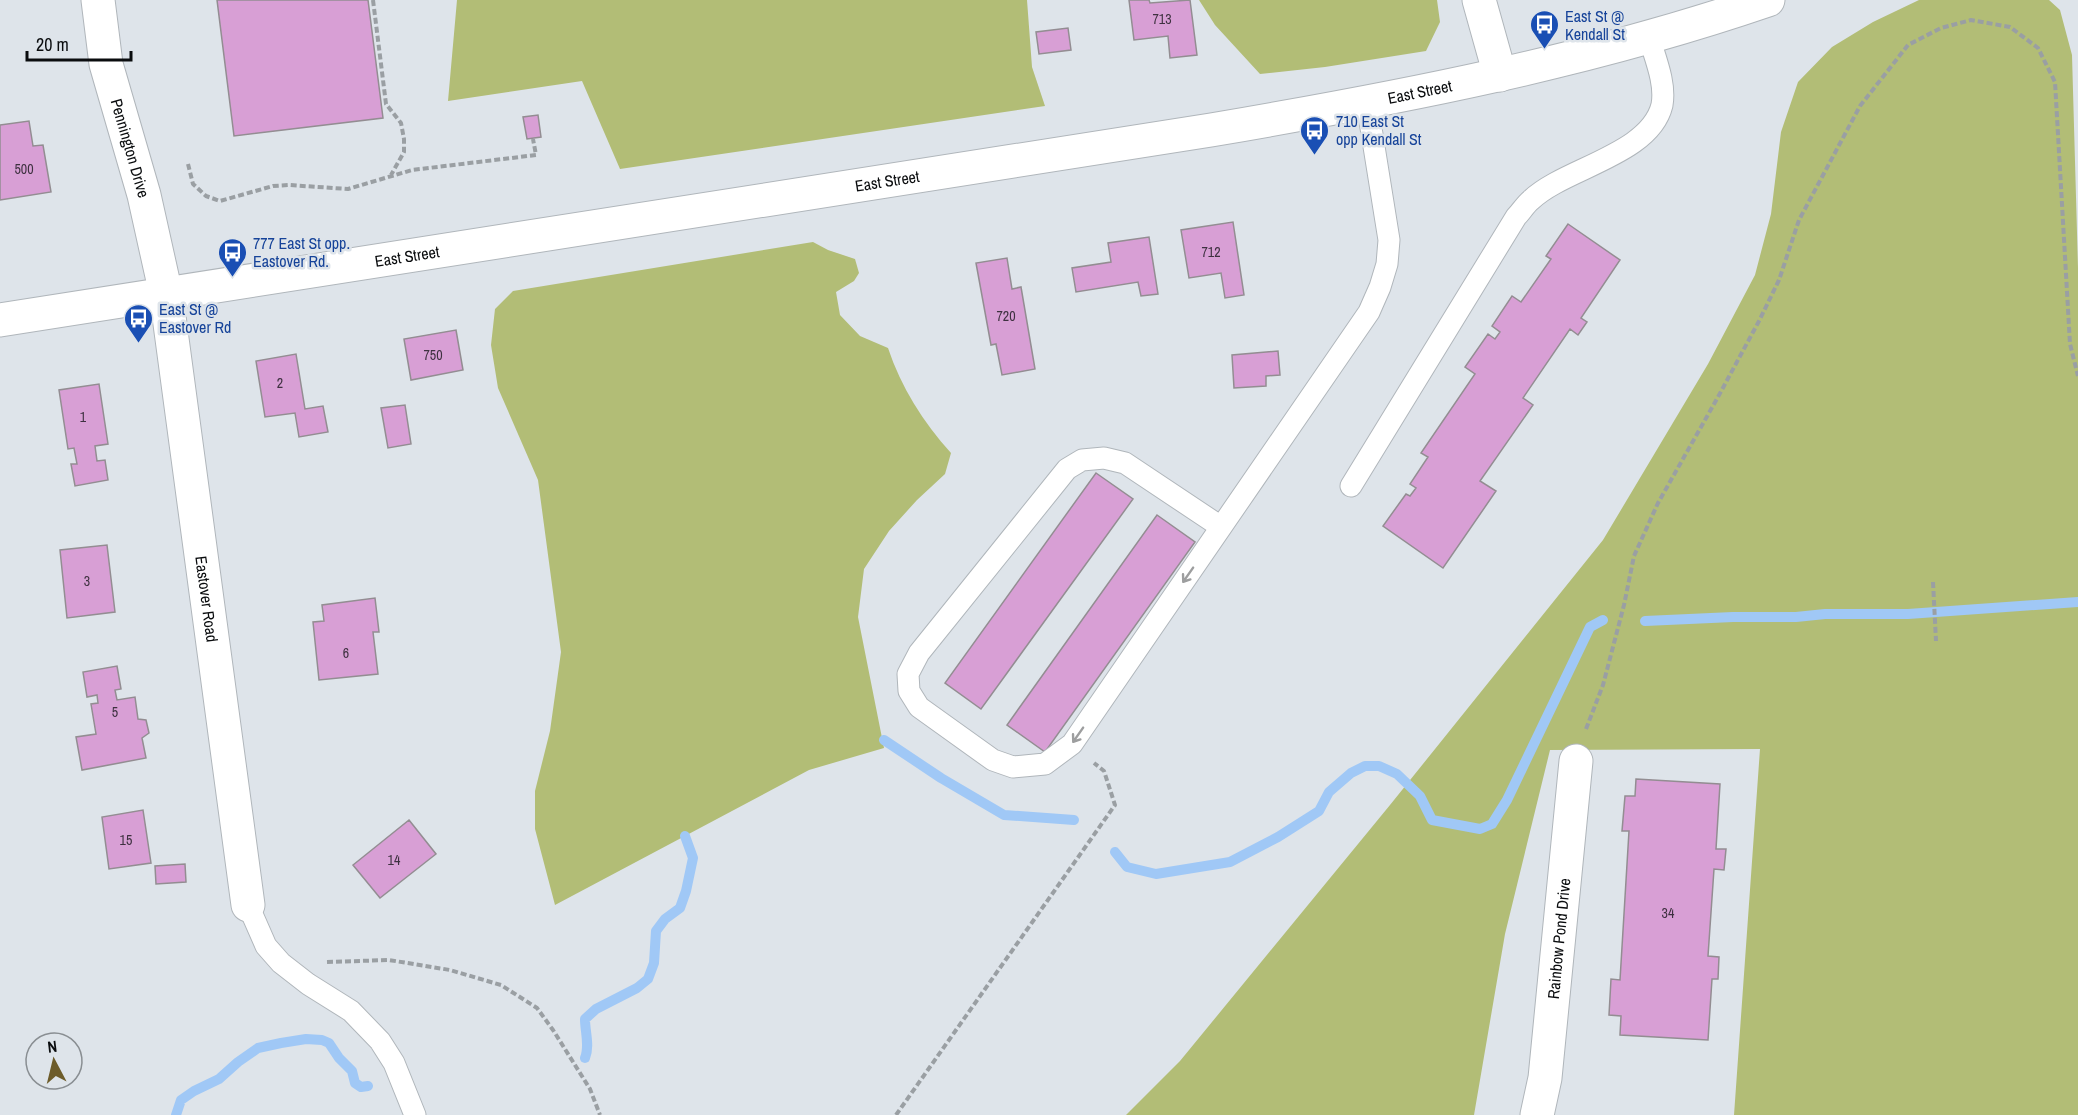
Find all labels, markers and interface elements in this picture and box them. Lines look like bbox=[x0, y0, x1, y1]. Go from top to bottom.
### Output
place label: East St @ Kendall St bbox=[1565, 5, 1625, 45]
bus stop icon: East St @ Kendall St bbox=[1528, 9, 1560, 51]
house number: 713 bbox=[1152, 10, 1172, 28]
scale bar bbox=[27, 24, 130, 62]
text: 20 m bbox=[36, 32, 69, 57]
street label: East Street bbox=[1386, 74, 1454, 109]
street label: Pennington Drive bbox=[106, 96, 155, 200]
place label: 710 East St opp Kendall St bbox=[1336, 110, 1422, 150]
bus stop icon: 710 East St opp Kendall St bbox=[1299, 114, 1331, 156]
house number: 500 bbox=[14, 160, 34, 178]
street label: East Street bbox=[853, 165, 921, 197]
place label: 777 East St opp. Eastover Rd. bbox=[253, 232, 350, 272]
bus stop icon: 777 East St opp. Eastover Rd. bbox=[216, 236, 248, 278]
street label: East Street bbox=[373, 240, 441, 272]
house number: 712 bbox=[1201, 243, 1221, 261]
place label: East St @ Eastover Rd bbox=[159, 298, 231, 338]
bus stop icon: East St @ Eastover Rd bbox=[122, 302, 154, 344]
house number: 720 bbox=[996, 307, 1016, 325]
house number: 750 bbox=[423, 346, 443, 364]
house number: 2 bbox=[277, 374, 283, 392]
house number: 1 bbox=[80, 408, 87, 426]
street label: Eastover Road bbox=[190, 554, 224, 643]
one-way arrow bbox=[1182, 566, 1194, 582]
house number: 3 bbox=[84, 572, 90, 590]
house number: 6 bbox=[343, 644, 349, 662]
house number: 5 bbox=[112, 703, 118, 721]
one-way arrow bbox=[1072, 727, 1084, 743]
house number: 15 bbox=[120, 831, 132, 849]
house number: 14 bbox=[388, 851, 401, 869]
street label: Rainbow Pond Drive bbox=[1542, 877, 1575, 1000]
house number: 34 bbox=[1662, 904, 1675, 922]
north arrow bbox=[24, 1031, 84, 1091]
text: N bbox=[46, 1035, 58, 1058]

